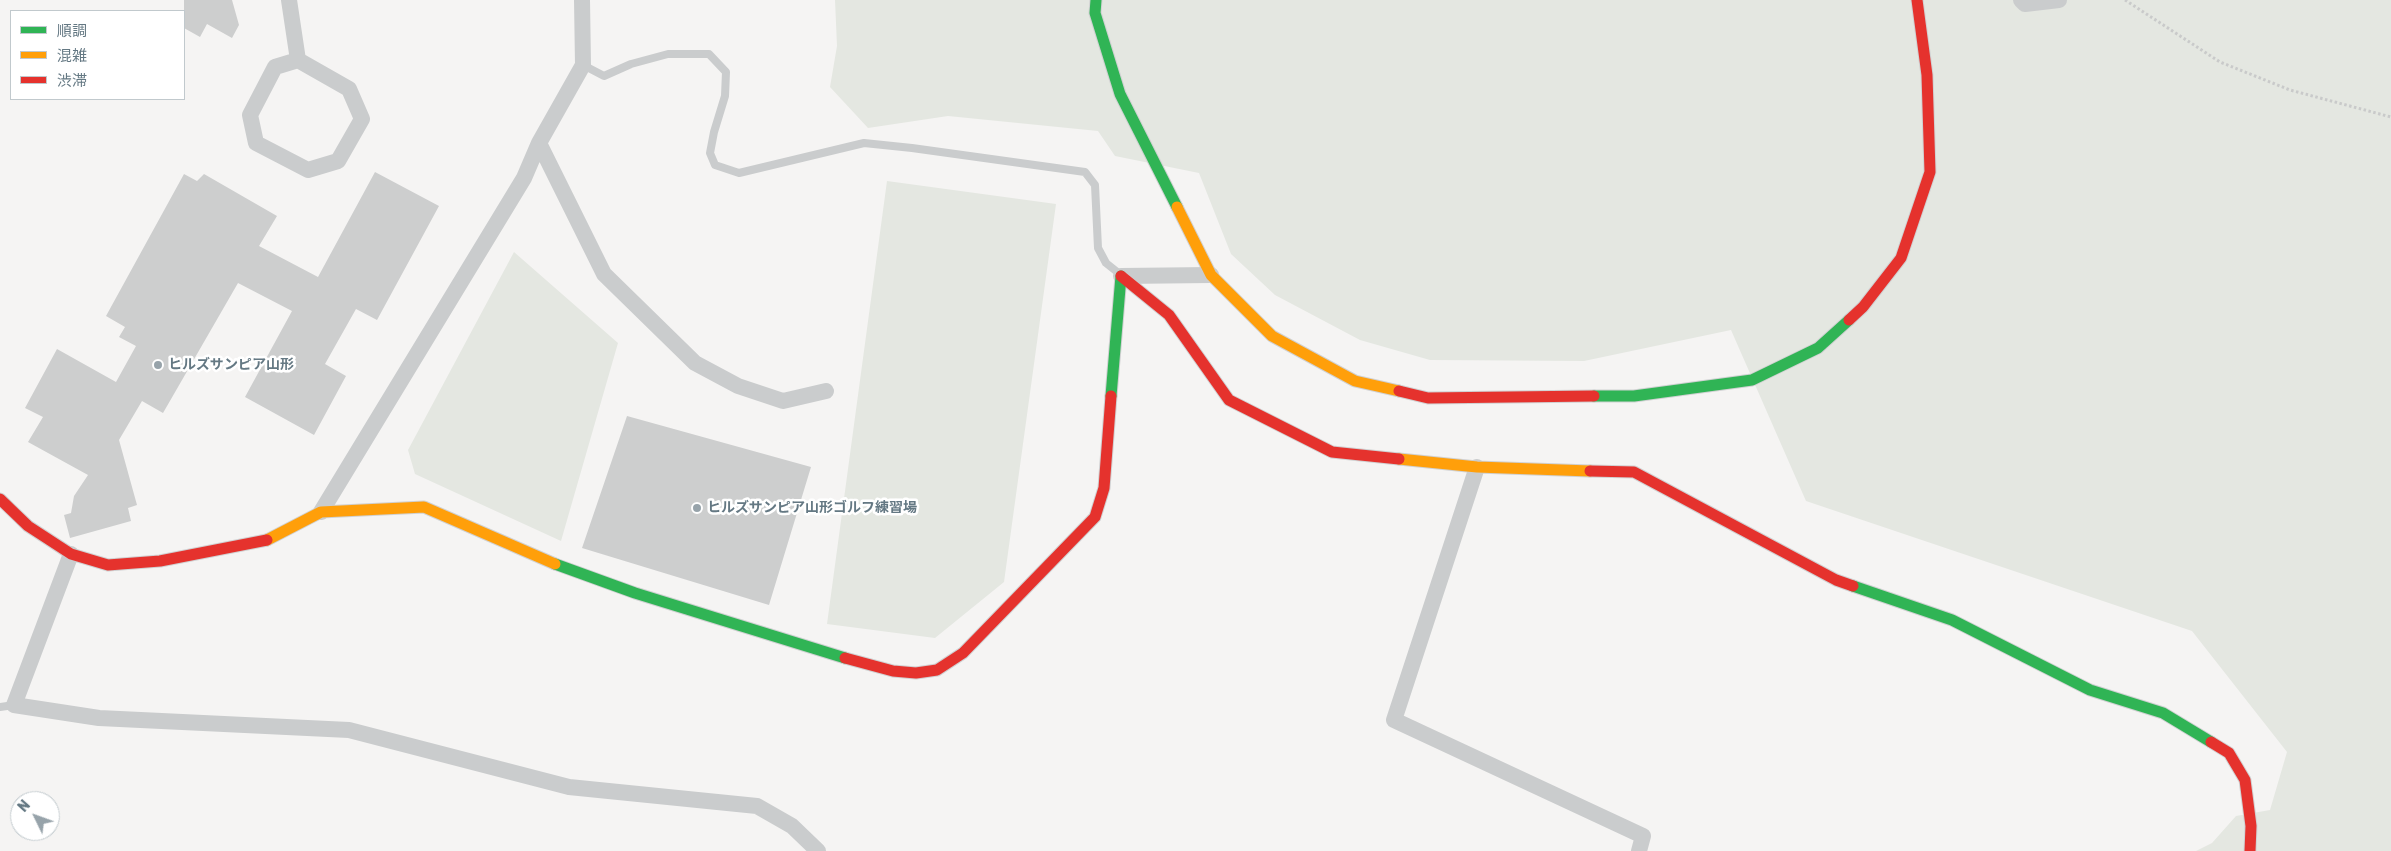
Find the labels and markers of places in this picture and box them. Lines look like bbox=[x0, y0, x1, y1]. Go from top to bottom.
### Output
place label: ヒルズサンピア山形 bbox=[168, 357, 294, 373]
marker: ヒルズサンピア山形 bbox=[152, 359, 164, 371]
place label: ヒルズサンピア山形ゴルフ練習場 bbox=[707, 500, 917, 516]
marker: ヒルズサンピア山形ゴルフ練習場 bbox=[691, 502, 703, 514]

